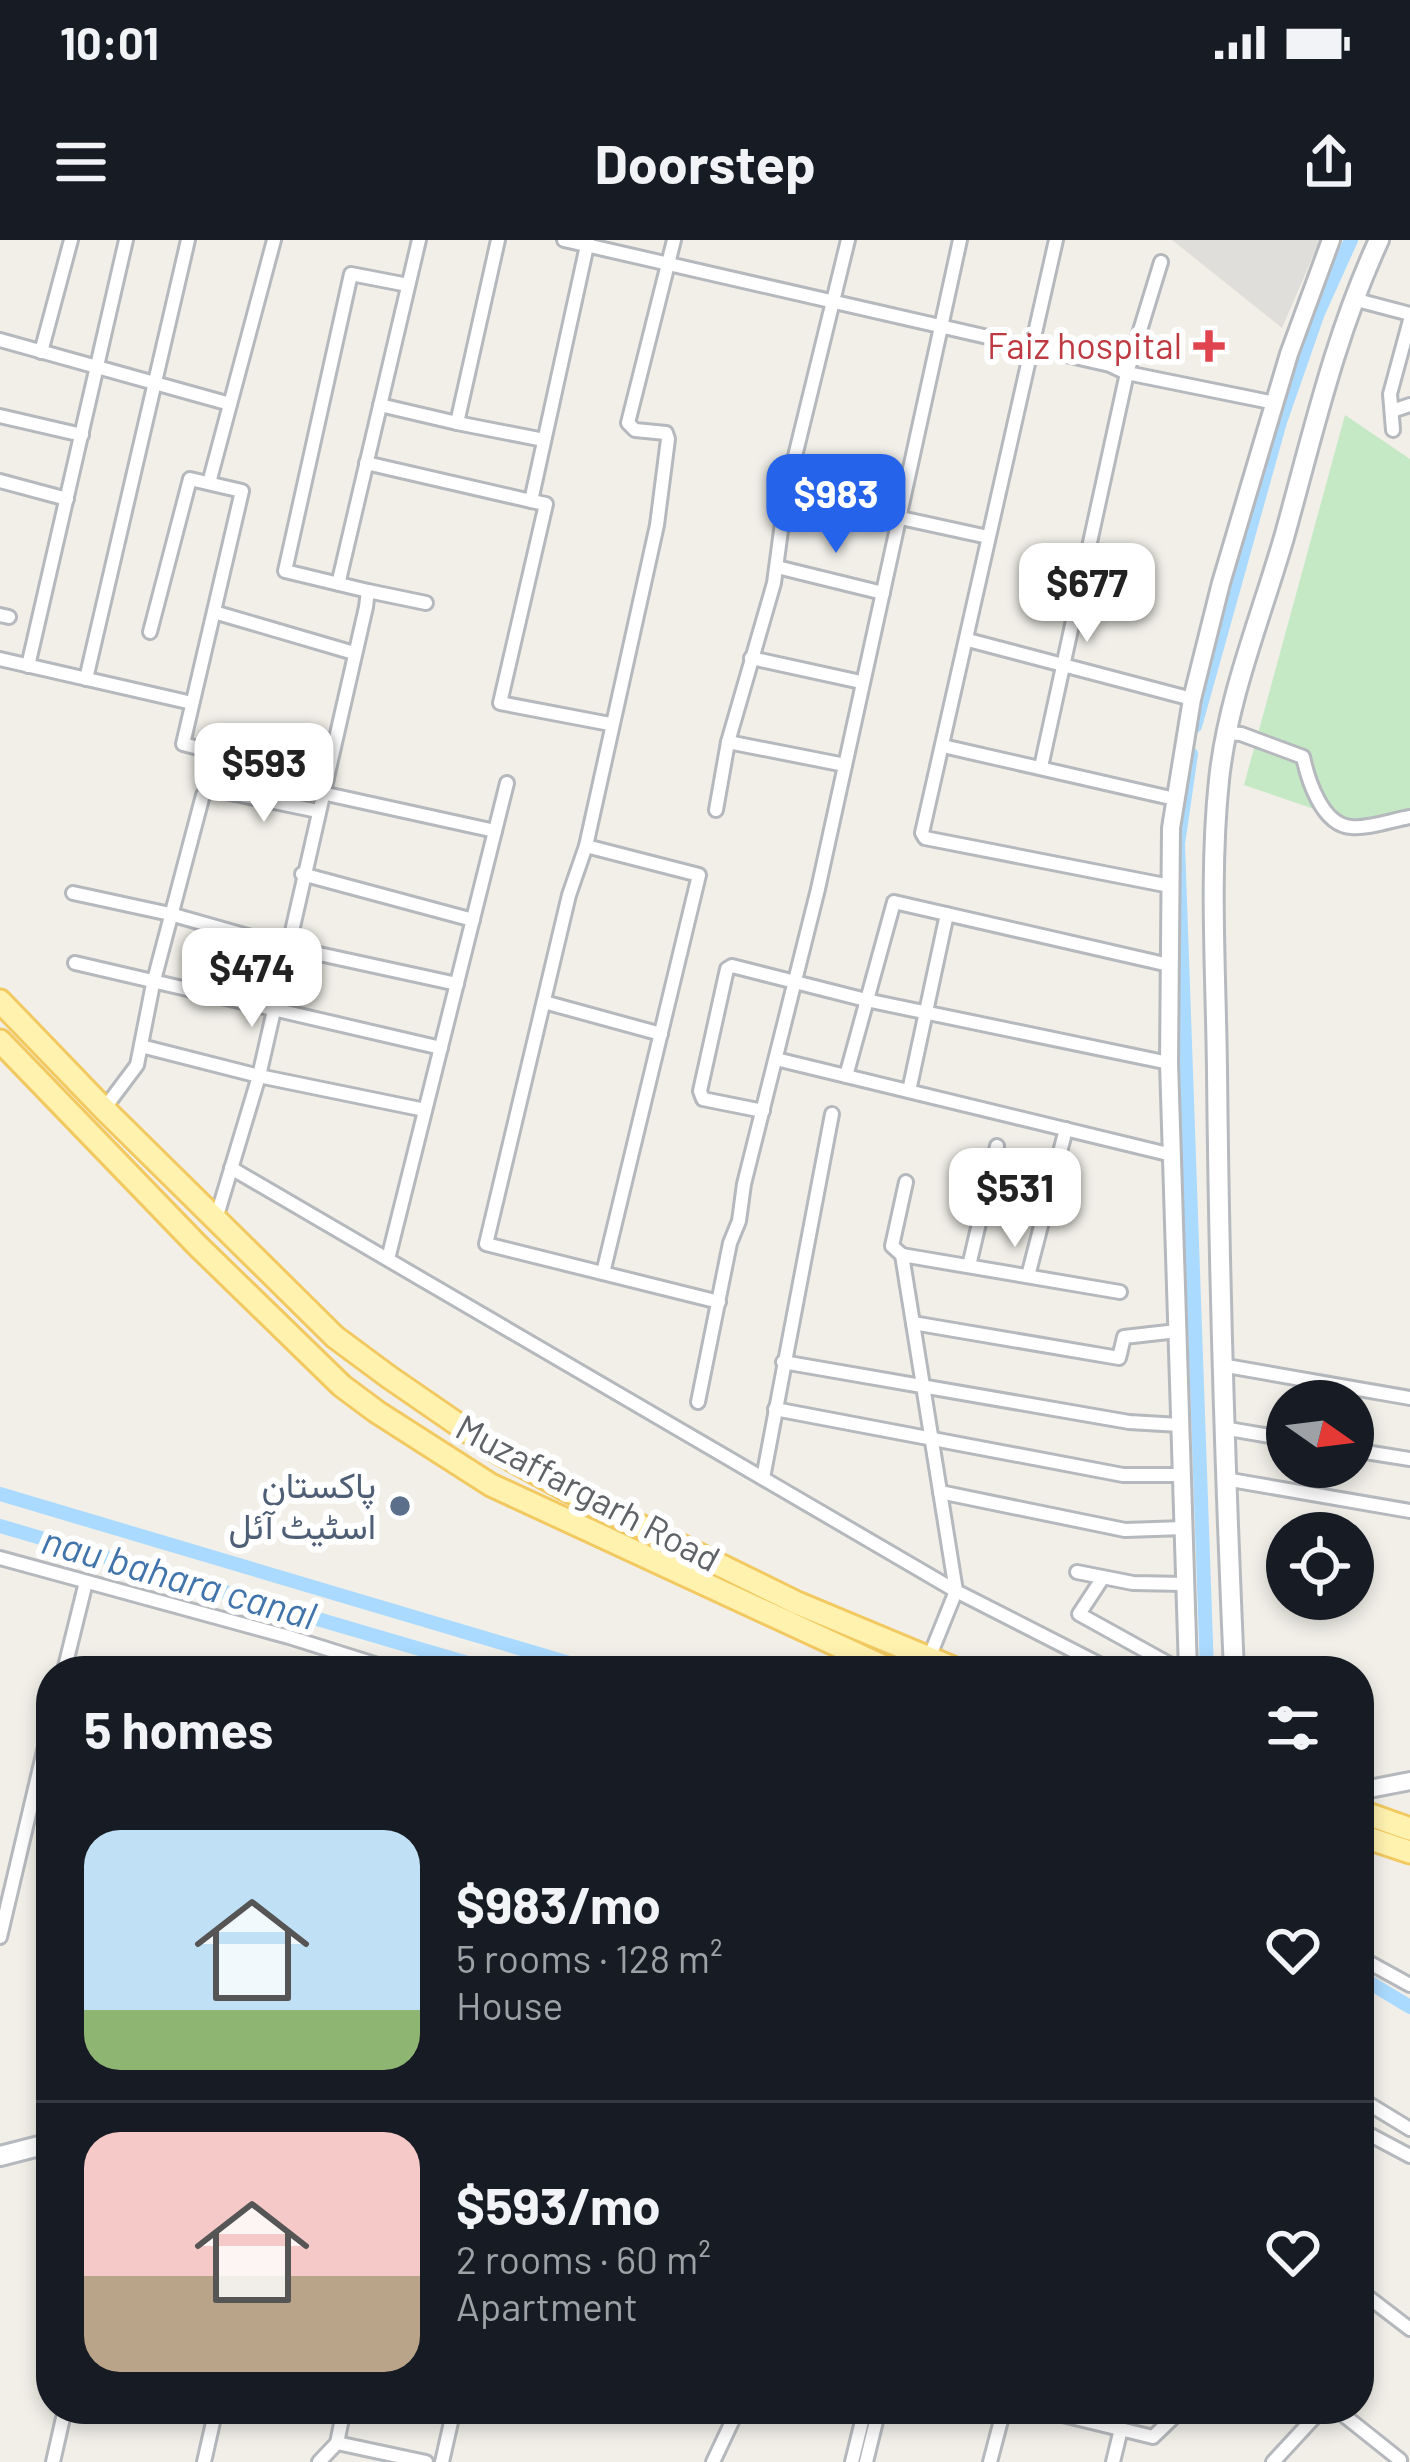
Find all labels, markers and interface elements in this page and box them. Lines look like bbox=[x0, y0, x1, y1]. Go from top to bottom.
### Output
text: 10:01 bbox=[60, 15, 159, 69]
icon: menu bbox=[48, 129, 114, 195]
icon: share bbox=[1296, 129, 1362, 195]
text: Doorstep bbox=[594, 130, 816, 195]
place label: Faiz hospital bbox=[987, 323, 1182, 366]
marker: Faiz hospital bbox=[1193, 330, 1225, 362]
pin: $983 bbox=[765, 454, 907, 556]
text: $983 bbox=[793, 469, 879, 516]
pin: $677 bbox=[1016, 543, 1158, 645]
text: $677 bbox=[1046, 558, 1128, 605]
pin: $593 bbox=[193, 723, 335, 825]
text: $593 bbox=[221, 738, 307, 785]
pin: $474 bbox=[181, 928, 323, 1030]
text: $474 bbox=[209, 943, 295, 990]
pin: $531 bbox=[944, 1148, 1086, 1250]
text: $531 bbox=[976, 1163, 1054, 1210]
north arrow bbox=[1266, 1380, 1374, 1488]
map controls bbox=[1266, 1380, 1374, 1620]
street label: Muzaffargarh Road bbox=[450, 1404, 728, 1579]
place label: پاکستان اسٹیٹ آئل bbox=[228, 1462, 376, 1548]
marker: پاکستان اسٹیٹ آئل bbox=[387, 1493, 413, 1519]
button: locate bbox=[1266, 1512, 1374, 1620]
water label: nau bahara canal bbox=[37, 1515, 322, 1638]
icon: filters bbox=[1260, 1695, 1326, 1761]
text: 5 homes bbox=[84, 1698, 273, 1759]
text: $983/mo bbox=[456, 1873, 661, 1934]
icon: home bbox=[180, 1878, 324, 2022]
icon: heart bbox=[1260, 1917, 1326, 1983]
text: 5 rooms · 128 m² bbox=[456, 1934, 723, 1981]
text: House bbox=[456, 1981, 563, 2028]
text: $593/mo bbox=[456, 2174, 661, 2235]
icon: home bbox=[180, 2180, 324, 2324]
icon: heart bbox=[1260, 2219, 1326, 2285]
text: 2 rooms · 60 m² bbox=[456, 2235, 711, 2282]
text: Apartment bbox=[456, 2282, 638, 2329]

